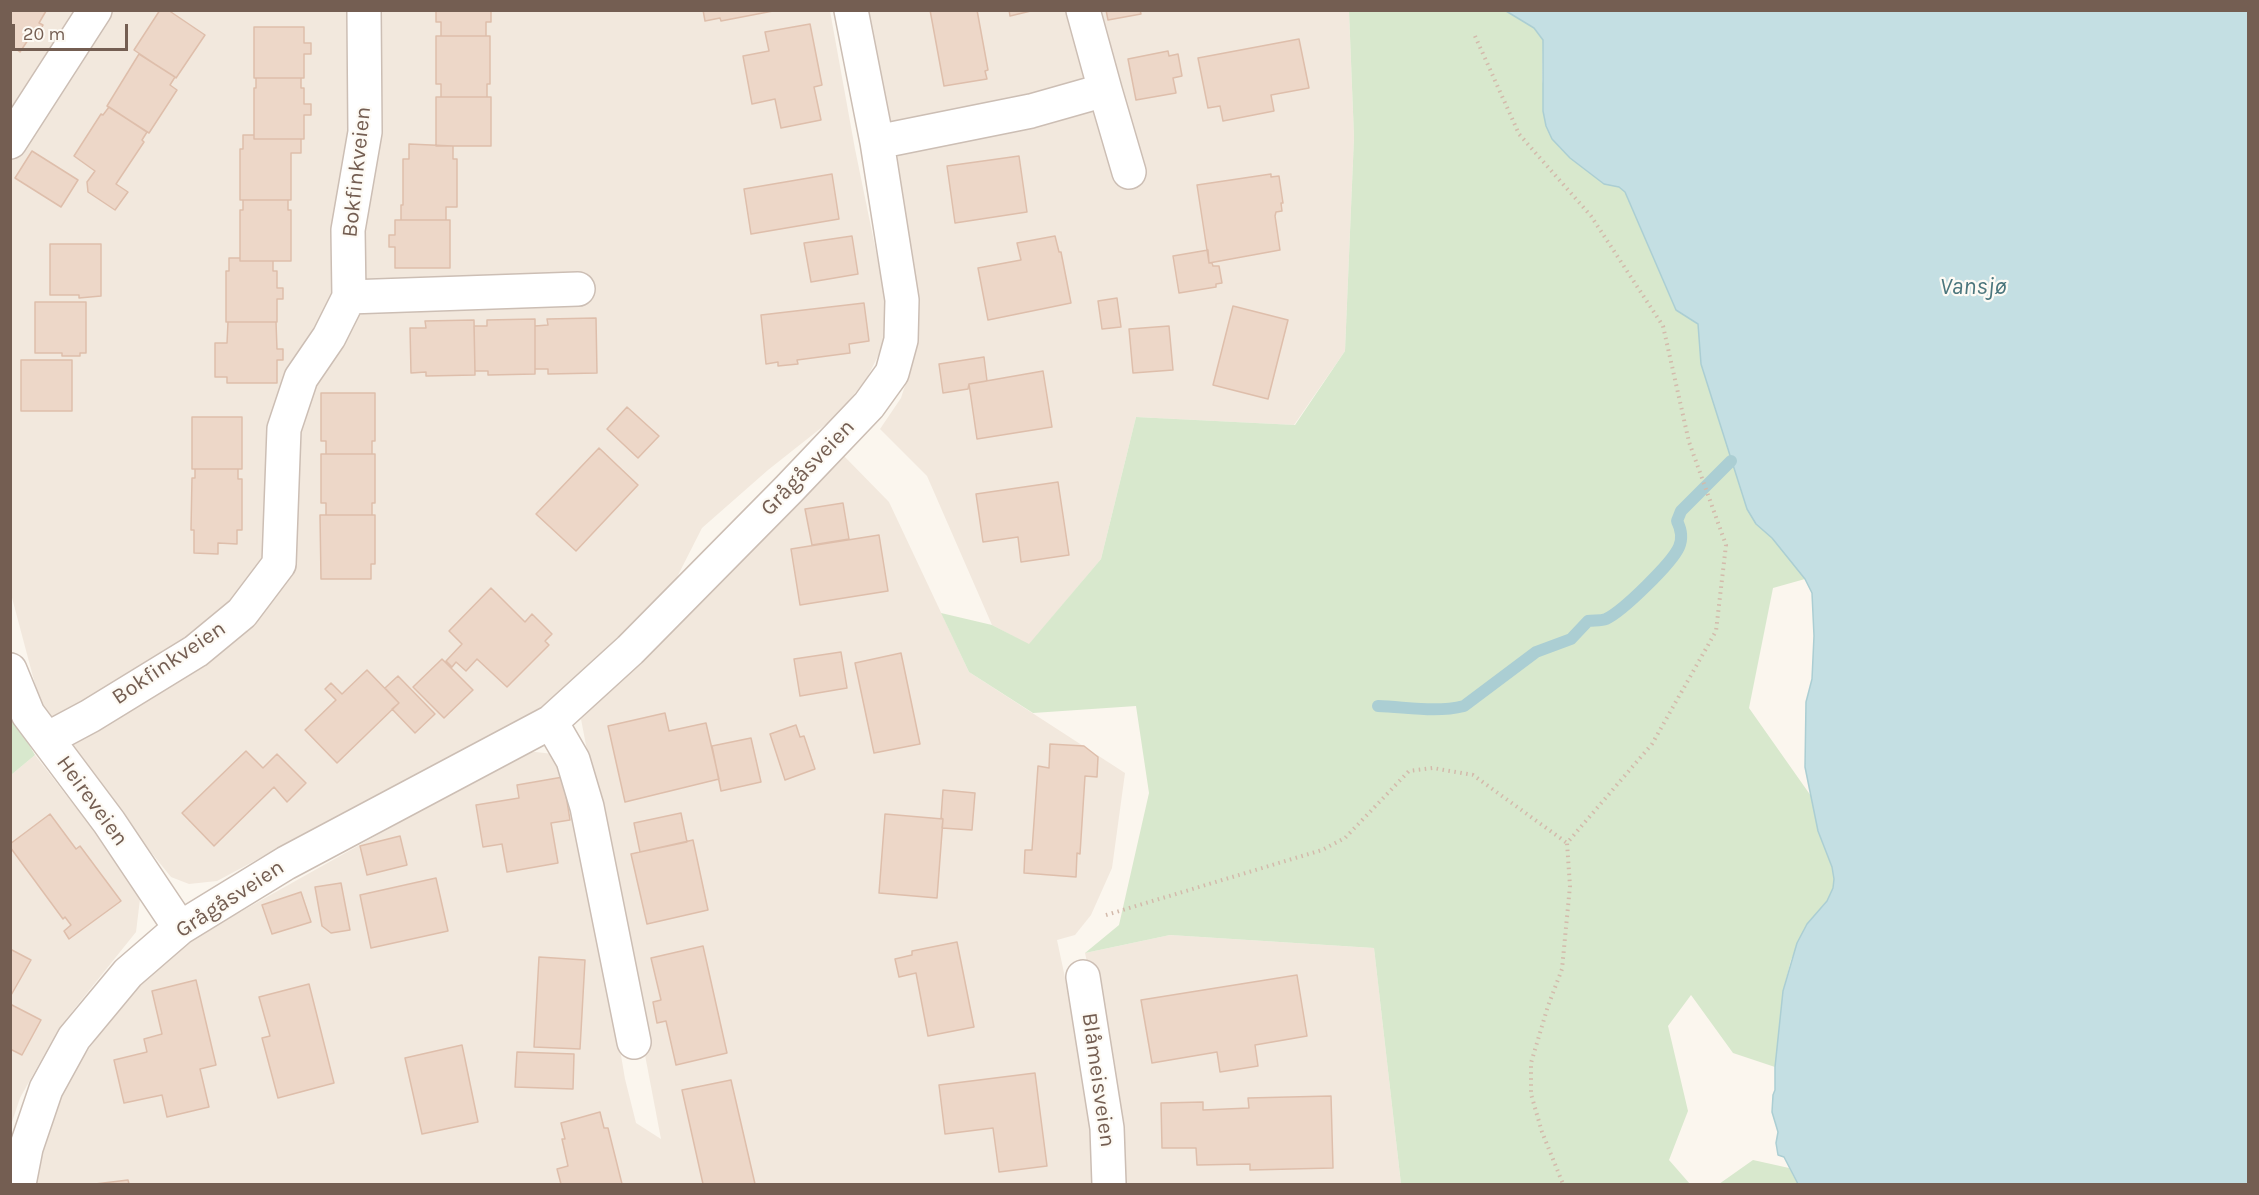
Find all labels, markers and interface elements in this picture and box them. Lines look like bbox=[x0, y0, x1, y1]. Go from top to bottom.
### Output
scale bar bbox=[15, 12, 130, 50]
text: 20 m bbox=[23, 23, 65, 45]
street label: Bokfinkveien bbox=[337, 105, 377, 239]
water label: Vansjø bbox=[1940, 273, 2006, 301]
street label: Grågåsveien bbox=[756, 414, 860, 522]
street label: Bokfinkveien bbox=[107, 615, 231, 711]
street label: Heireveien bbox=[50, 751, 134, 851]
street label: Grågåsveien bbox=[171, 854, 289, 944]
street label: Blåmeisveien bbox=[1076, 1011, 1120, 1149]

